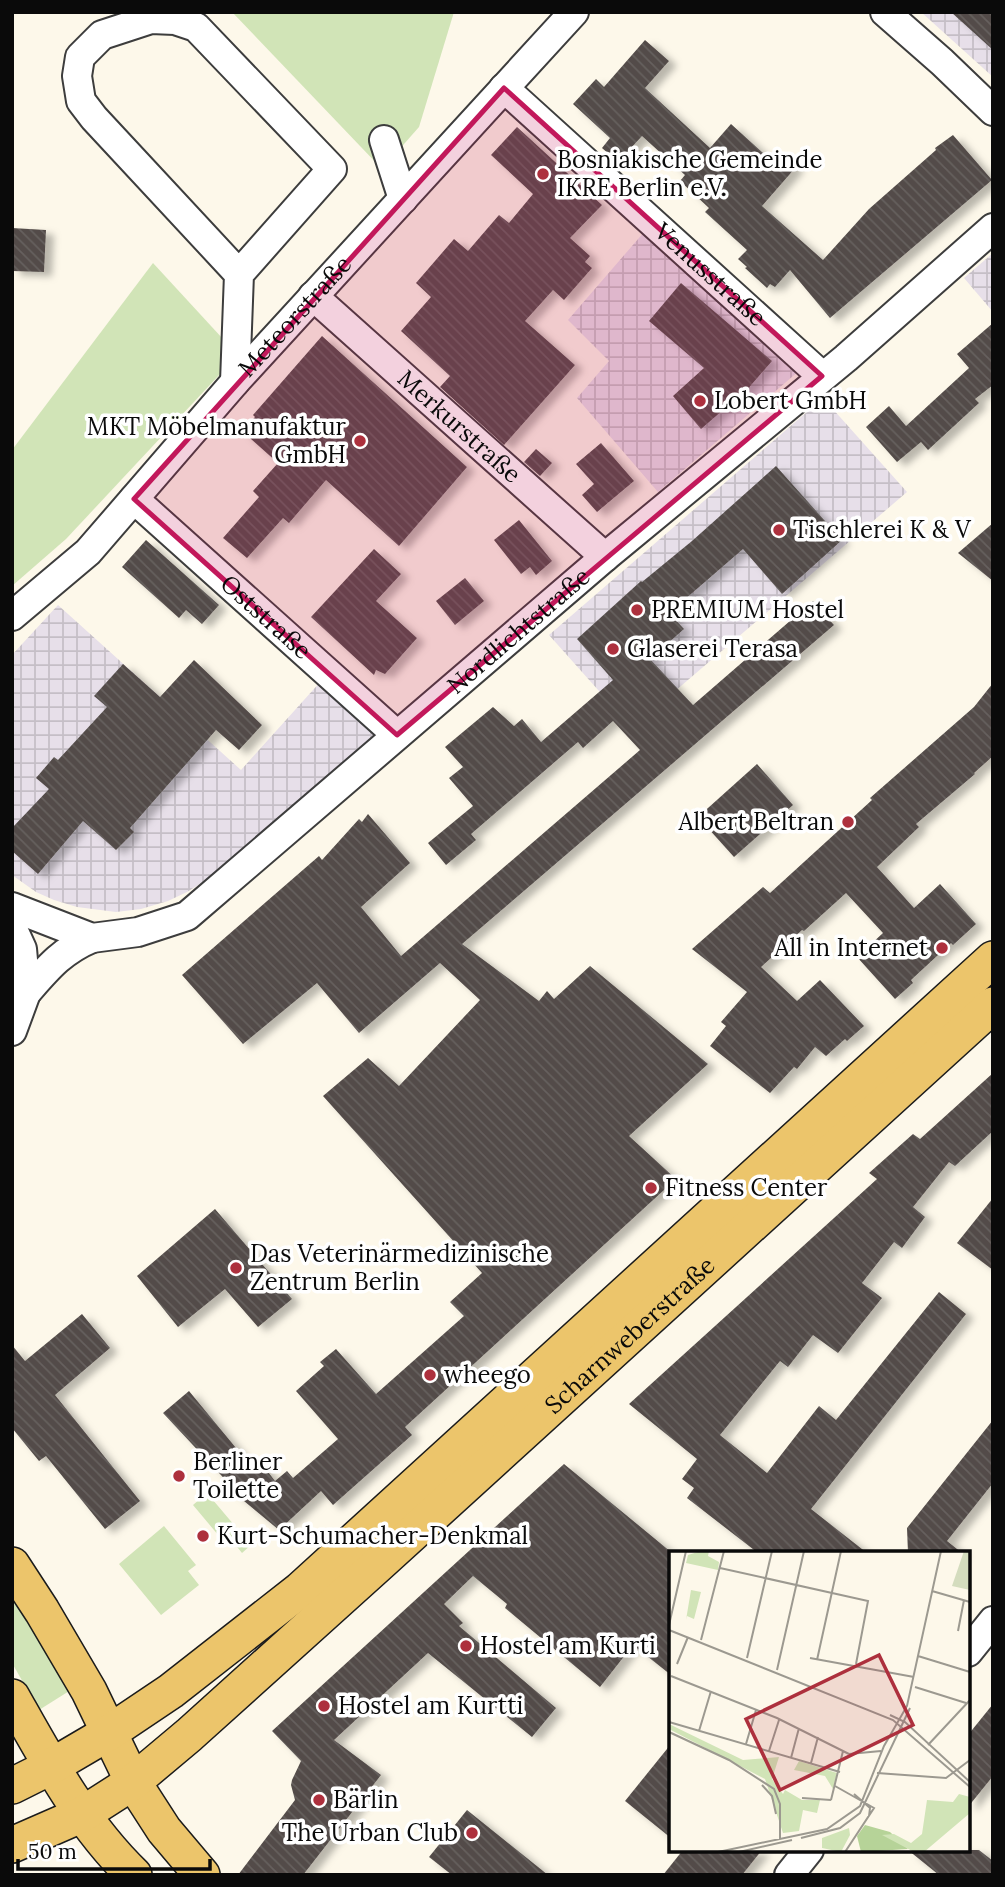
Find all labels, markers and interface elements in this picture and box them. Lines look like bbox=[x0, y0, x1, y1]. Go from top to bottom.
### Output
place label: Bosniakische Gemeinde IKRE Berlin e.V. bbox=[557, 144, 822, 203]
marker: Bosniakische Gemeinde IKRE Berlin e.V. bbox=[535, 166, 551, 182]
street label: Venusstraße bbox=[647, 215, 773, 333]
street label: Meteorstraße bbox=[231, 249, 358, 383]
street label: Merkurstraße bbox=[391, 363, 528, 490]
place label: Lobert GmbH bbox=[714, 385, 867, 416]
marker: Lobert GmbH bbox=[692, 393, 708, 409]
place label: MKT Möbelmanufaktur GmbH bbox=[87, 411, 347, 470]
marker: MKT Möbelmanufaktur GmbH bbox=[352, 433, 368, 449]
place label: Tischlerei K & V bbox=[793, 514, 972, 545]
marker: Tischlerei K & V bbox=[771, 522, 787, 538]
street label: Nordlichtstraße bbox=[441, 561, 596, 701]
street label: Oststraße bbox=[214, 568, 318, 666]
place label: PREMIUM Hostel bbox=[651, 594, 844, 625]
marker: PREMIUM Hostel bbox=[629, 602, 645, 618]
place label: Glaserei Terasa bbox=[627, 633, 798, 664]
marker: Glaserei Terasa bbox=[605, 641, 621, 657]
place label: Albert Beltran bbox=[677, 806, 834, 837]
marker: Albert Beltran bbox=[840, 814, 856, 830]
place label: All in Internet bbox=[773, 932, 929, 963]
marker: All in Internet bbox=[934, 940, 950, 956]
place label: Fitness Center bbox=[665, 1172, 828, 1203]
marker: Fitness Center bbox=[643, 1180, 659, 1196]
place label: Das Veterinärmedizinische Zentrum Berlin bbox=[250, 1238, 549, 1297]
street label: Scharnweberstraße bbox=[538, 1250, 721, 1420]
marker: Das Veterinärmedizinische Zentrum Berlin bbox=[228, 1260, 244, 1276]
place label: wheego bbox=[444, 1359, 531, 1390]
marker: wheego bbox=[422, 1367, 438, 1383]
place label: Berliner Toilette bbox=[193, 1446, 283, 1505]
marker: Berliner Toilette bbox=[171, 1468, 187, 1484]
place label: Kurt-Schumacher-Denkmal bbox=[217, 1520, 528, 1551]
marker: Kurt-Schumacher-Denkmal bbox=[195, 1528, 211, 1544]
inset map bbox=[669, 1551, 970, 1852]
place label: Hostel am Kurti bbox=[480, 1630, 656, 1661]
marker: Hostel am Kurti bbox=[458, 1638, 474, 1654]
place label: Hostel am Kurtti bbox=[338, 1690, 523, 1721]
marker: Hostel am Kurtti bbox=[316, 1698, 332, 1714]
place label: Bärlin bbox=[333, 1784, 398, 1815]
marker: Bärlin bbox=[311, 1792, 327, 1808]
place label: The Urban Club bbox=[282, 1817, 458, 1848]
marker: The Urban Club bbox=[464, 1825, 480, 1841]
scale bar bbox=[18, 1828, 210, 1872]
text: 50 m bbox=[28, 1838, 77, 1865]

